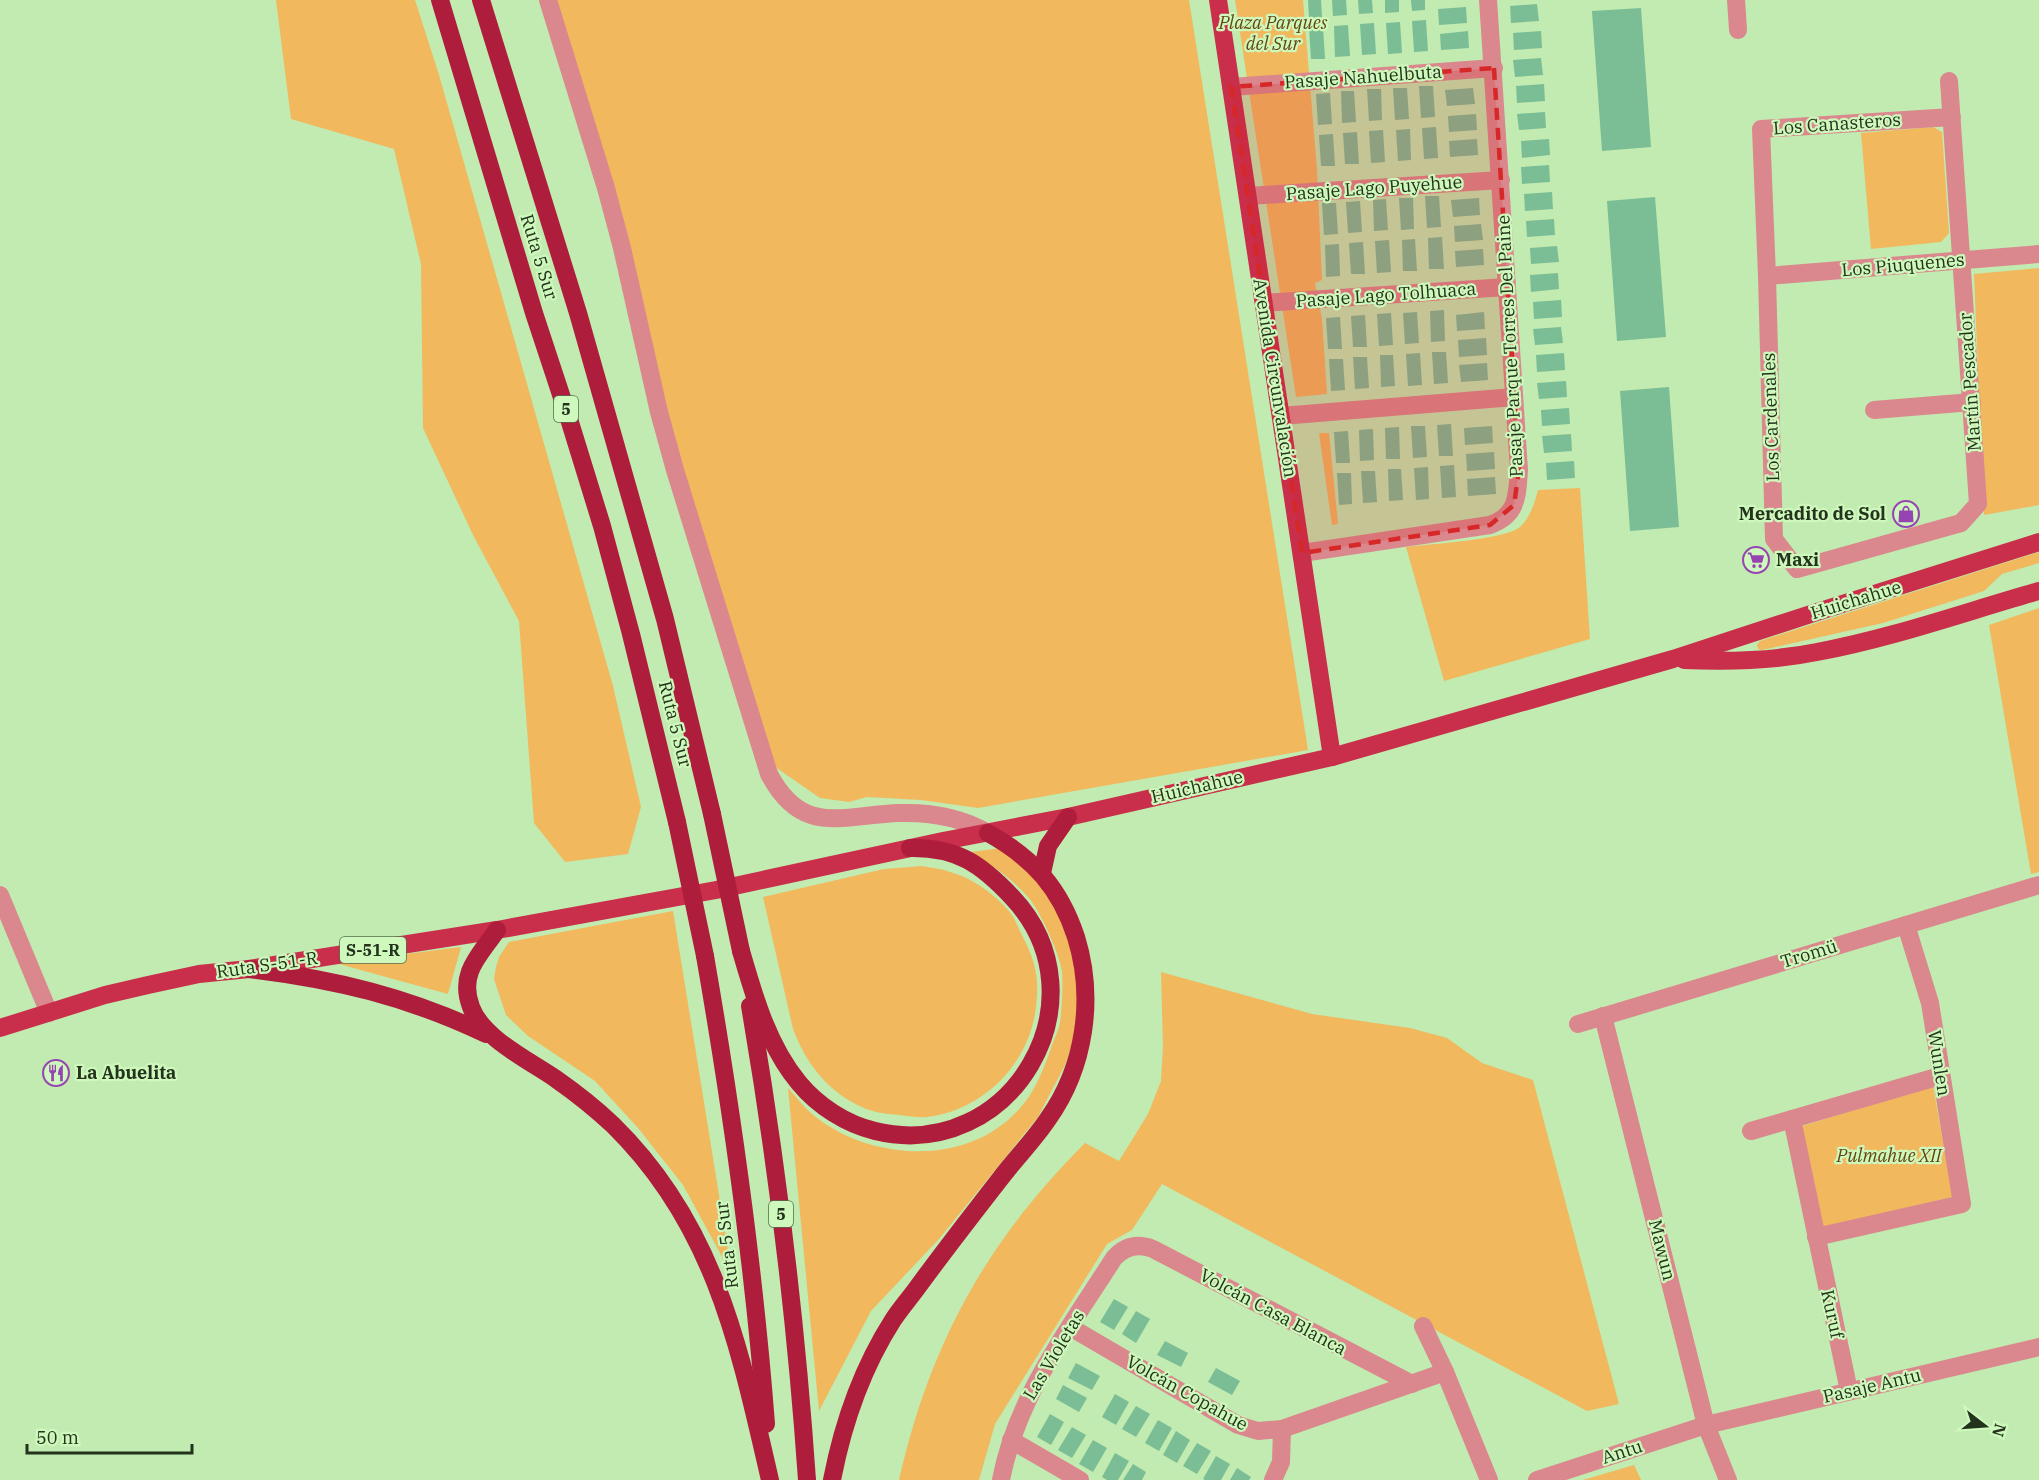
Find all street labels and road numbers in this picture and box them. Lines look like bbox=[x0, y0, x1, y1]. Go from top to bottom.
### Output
street label: Pasaje Nahuelbuta bbox=[1283, 60, 1443, 93]
street label: Los Canasteros bbox=[1772, 108, 1902, 139]
street label: Pasaje Lago Puyehue bbox=[1285, 170, 1463, 205]
street label: Ruta 5 Sur bbox=[516, 211, 563, 302]
street label: Pasaje Parque Torres Del Paine bbox=[1491, 214, 1528, 478]
street label: Los Piuquenes bbox=[1841, 248, 1965, 281]
street label: Avenida Circunvalación bbox=[1248, 277, 1303, 479]
street label: Pasaje Lago Tolhuaca bbox=[1295, 277, 1477, 312]
street label: Martín Pescador bbox=[1953, 312, 1986, 452]
street label: Los Cardenales bbox=[1757, 352, 1784, 482]
road number: 5 bbox=[554, 396, 578, 422]
street label: Huichahue bbox=[1808, 575, 1904, 624]
street label: Ruta 5 Sur bbox=[654, 678, 697, 769]
street label: Huichahue bbox=[1149, 765, 1245, 808]
street label: Tromü bbox=[1778, 934, 1840, 973]
road number: S-51-R bbox=[340, 937, 406, 963]
street label: Ruta S-51-R bbox=[215, 946, 319, 983]
street label: Wunlen bbox=[1923, 1028, 1956, 1098]
street label: Ruta 5 Sur bbox=[710, 1200, 743, 1290]
road number: 5 bbox=[769, 1201, 793, 1227]
street label: Mawun bbox=[1644, 1217, 1681, 1283]
street label: Volcán Casa Blanca bbox=[1196, 1263, 1351, 1360]
street label: Kuruf bbox=[1816, 1288, 1849, 1342]
street label: Las Violetas bbox=[1018, 1306, 1089, 1404]
street label: Volcán Copahue bbox=[1122, 1350, 1252, 1436]
street label: Pasaje Antu bbox=[1821, 1363, 1923, 1408]
street label: Antu bbox=[1599, 1434, 1645, 1469]

